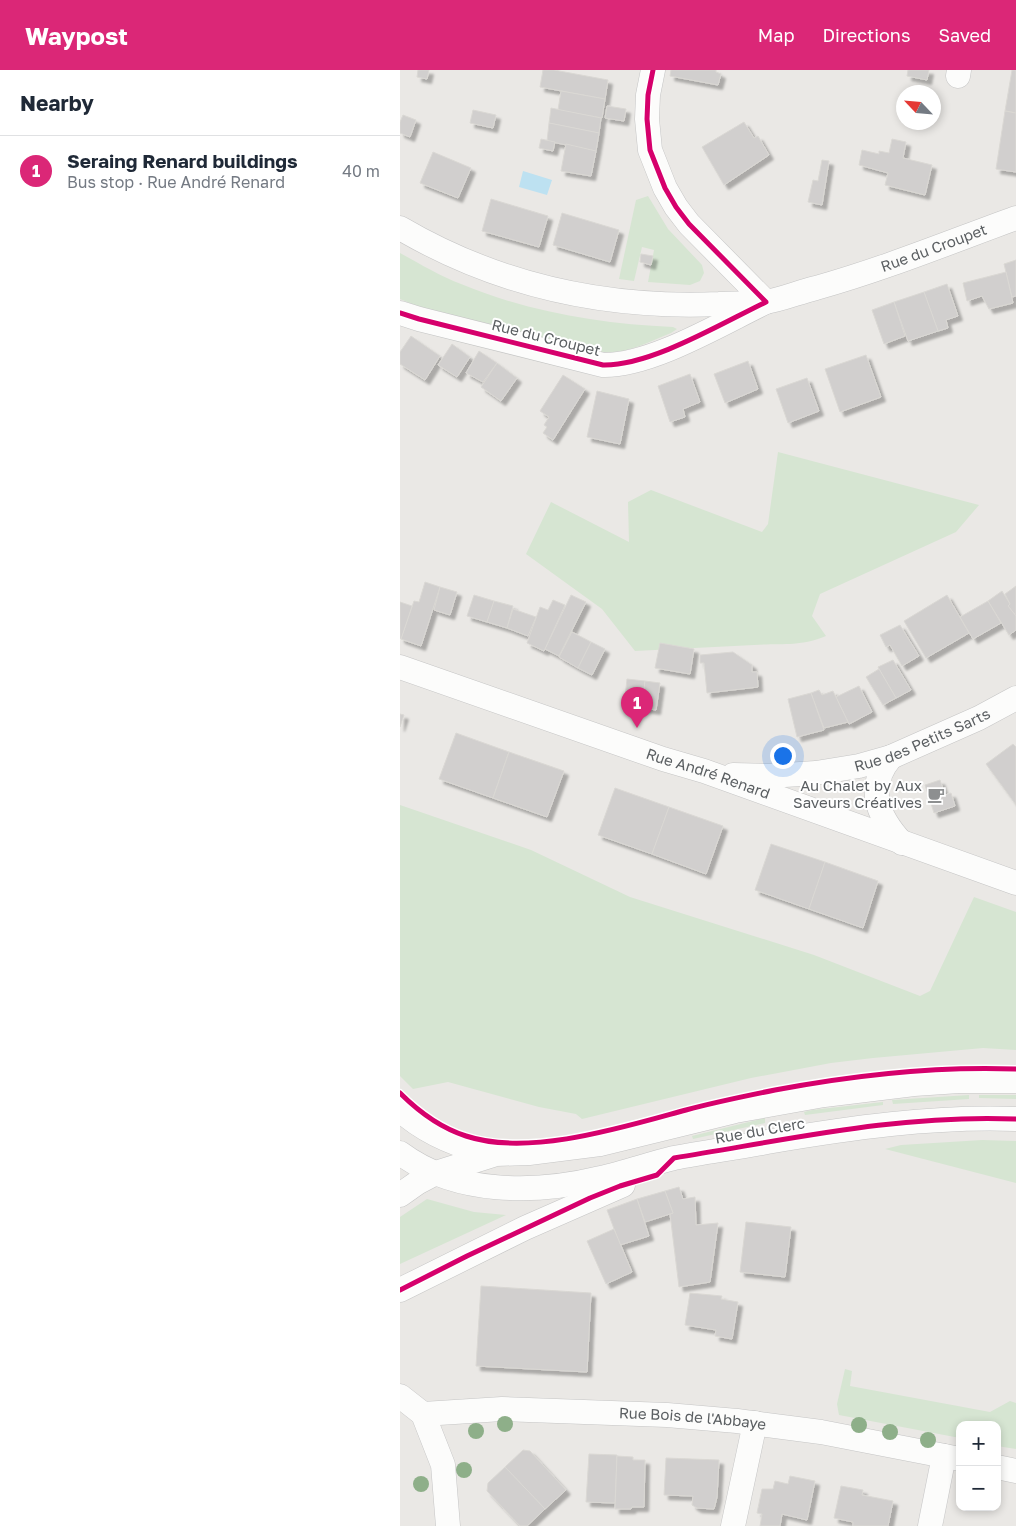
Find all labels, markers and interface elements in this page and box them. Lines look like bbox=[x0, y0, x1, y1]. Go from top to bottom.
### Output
text: Waypost bbox=[25, 21, 128, 50]
text: Map bbox=[758, 24, 794, 46]
text: Directions bbox=[822, 24, 910, 46]
text: Saved bbox=[938, 24, 991, 46]
north arrow bbox=[896, 85, 941, 130]
text: Nearby bbox=[20, 90, 94, 116]
text: Seraing Renard buildings bbox=[67, 149, 298, 172]
text: 1 bbox=[32, 161, 40, 181]
text: 40 m bbox=[342, 161, 380, 181]
text: Bus stop · Rue André Renard bbox=[67, 172, 285, 192]
street label: Rue du Croupet bbox=[878, 220, 989, 275]
street label: Rue du Croupet bbox=[490, 315, 602, 359]
pin: 1 bbox=[621, 687, 653, 728]
street label: Rue des Petits Sarts bbox=[852, 704, 993, 775]
your location bbox=[770, 743, 796, 769]
street label: Rue André Renard bbox=[644, 744, 773, 802]
place label: Au Chalet by Aux Saveurs Créatives bbox=[793, 776, 922, 811]
cafe icon: Au Chalet by Aux Saveurs Créatives bbox=[926, 785, 946, 805]
street label: Rue du Clerc bbox=[714, 1113, 806, 1147]
street label: Rue Bois de l'Abbaye bbox=[619, 1403, 768, 1433]
map controls bbox=[956, 1421, 1001, 1511]
button: + bbox=[956, 1421, 1001, 1466]
button: − bbox=[956, 1466, 1001, 1511]

